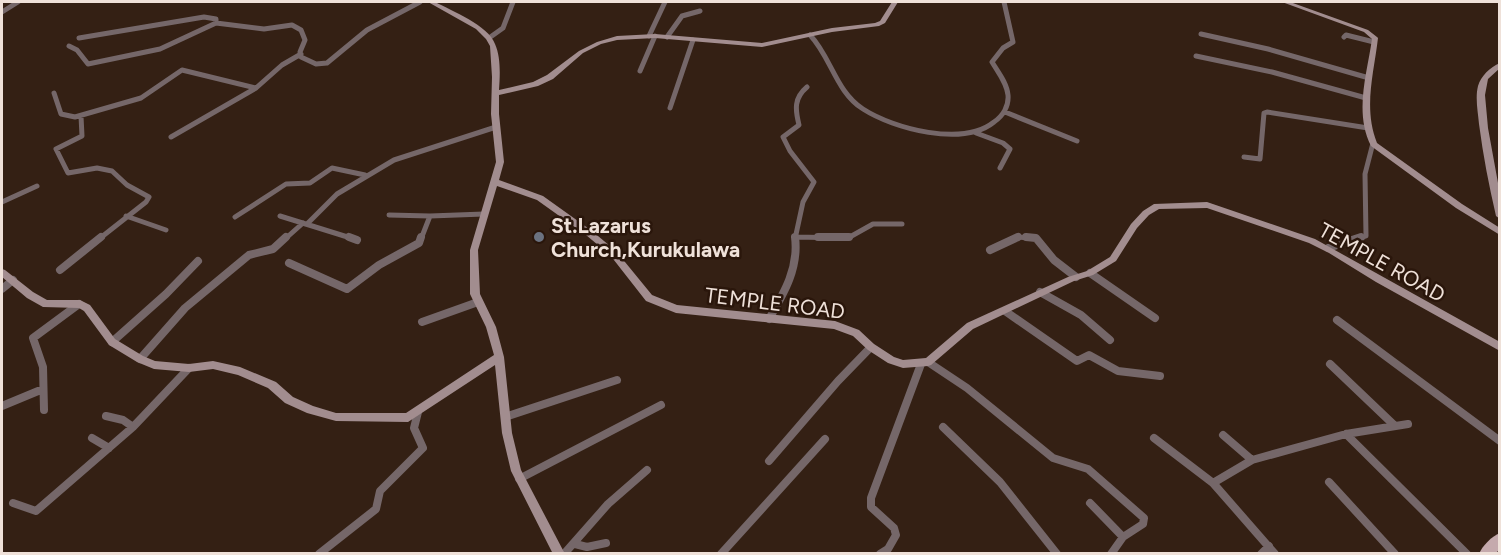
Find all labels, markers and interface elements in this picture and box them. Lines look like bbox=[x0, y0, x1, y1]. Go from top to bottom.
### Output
place label: St.Lazarus Church,Kurukulawa bbox=[551, 213, 740, 262]
street label: TEMPLE ROAD bbox=[1314, 217, 1450, 307]
marker: St.Lazarus Church,Kurukulawa bbox=[532, 230, 546, 244]
street label: TEMPLE ROAD bbox=[704, 282, 846, 324]

